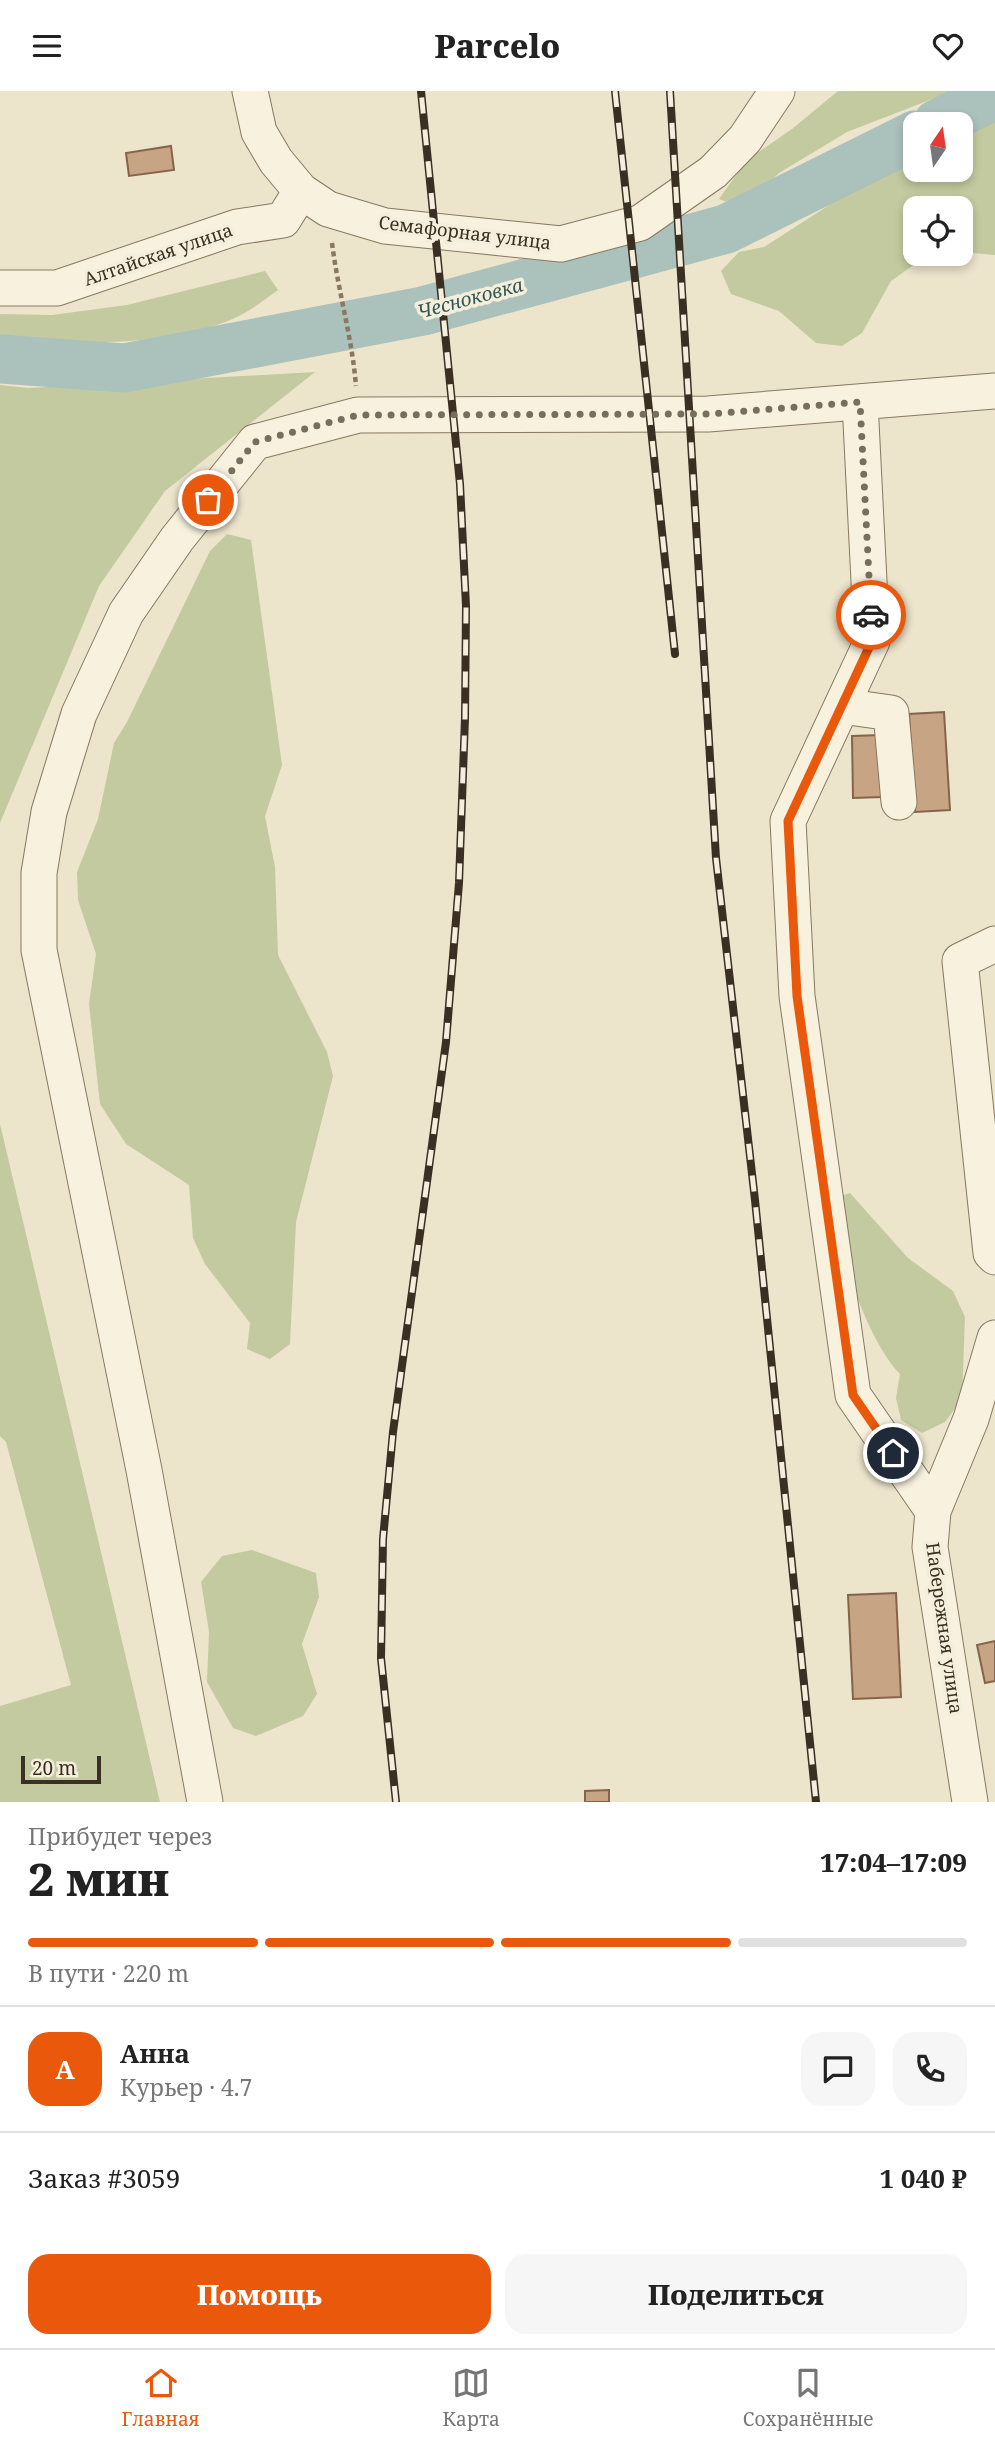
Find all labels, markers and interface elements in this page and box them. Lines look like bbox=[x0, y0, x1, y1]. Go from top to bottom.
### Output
text: Parcelo bbox=[435, 24, 560, 67]
icon: menu bbox=[28, 27, 66, 65]
icon: heart bbox=[929, 27, 967, 65]
north arrow bbox=[903, 112, 973, 182]
map controls bbox=[903, 112, 973, 266]
button: locate bbox=[903, 196, 973, 266]
street label: Семафорная улица bbox=[377, 210, 553, 254]
street label: Алтайская улица bbox=[80, 217, 236, 291]
water label: Чесноковка bbox=[414, 271, 526, 325]
pin bbox=[178, 470, 238, 530]
icon: bag bbox=[189, 481, 227, 519]
courier bbox=[836, 580, 906, 650]
icon: car bbox=[852, 596, 890, 634]
pin bbox=[863, 1423, 923, 1483]
icon: home bbox=[874, 1434, 912, 1472]
street label: Набережная улица bbox=[921, 1541, 969, 1715]
scale bar bbox=[21, 1753, 102, 1785]
text: 20 m bbox=[32, 1755, 76, 1781]
text: Прибудет через bbox=[28, 1820, 212, 1852]
text: 17:04–17:09 bbox=[820, 1844, 967, 1880]
text: 2 мин bbox=[28, 1847, 169, 1909]
text: В пути · 220 m bbox=[28, 1957, 189, 1989]
button: chat bbox=[801, 2032, 875, 2106]
button: phone bbox=[893, 2032, 967, 2106]
text: Анна bbox=[120, 2035, 190, 2071]
text: А bbox=[55, 2051, 75, 2087]
text: Курьер · 4.7 bbox=[120, 2071, 252, 2103]
text: Заказ #3059 bbox=[28, 2160, 180, 2196]
text: 1 040 ₽ bbox=[879, 2160, 967, 2196]
button: Помощь bbox=[28, 2254, 491, 2334]
button: Поделиться bbox=[505, 2254, 967, 2334]
tab: Главная bbox=[122, 2364, 200, 2432]
tab: Карта bbox=[443, 2364, 500, 2432]
tab: Сохранённые bbox=[743, 2364, 873, 2432]

